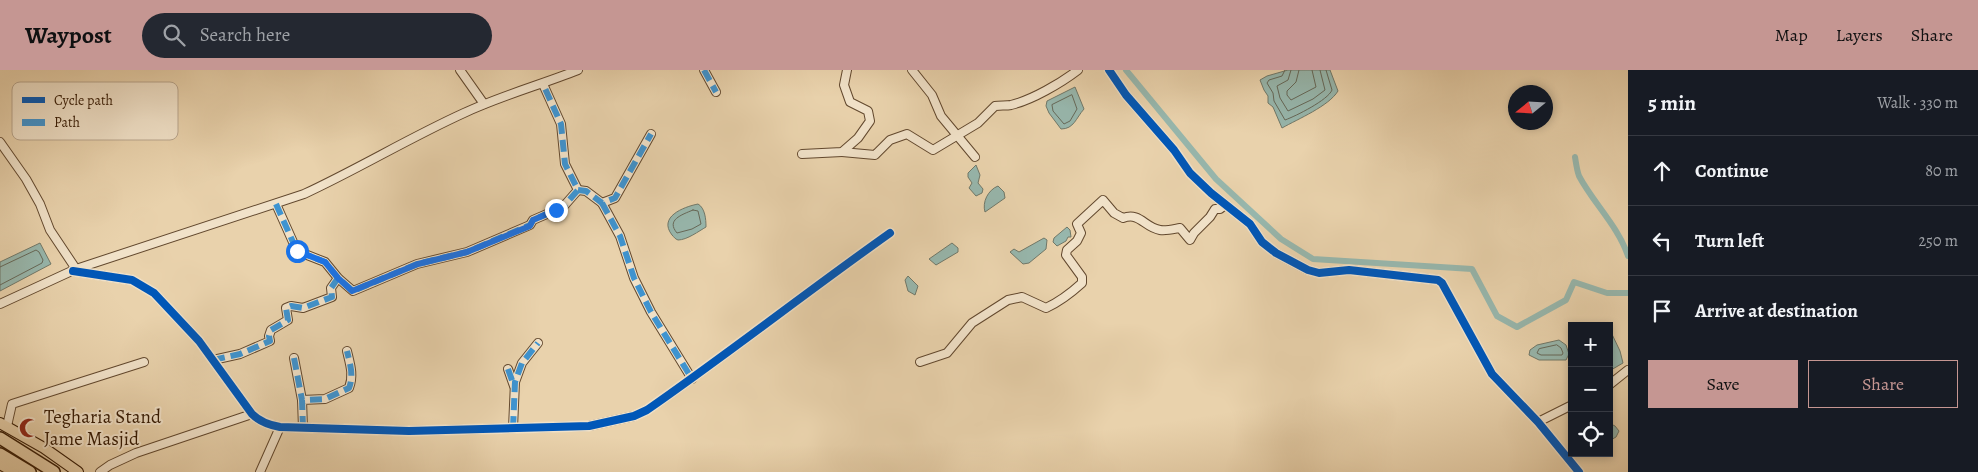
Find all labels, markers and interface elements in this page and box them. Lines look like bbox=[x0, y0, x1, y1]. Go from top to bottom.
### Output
search box bbox=[142, 13, 492, 58]
text: Waypost bbox=[25, 19, 112, 51]
icon: search bbox=[160, 21, 188, 49]
text: Search here bbox=[200, 22, 290, 48]
text: Map bbox=[1775, 23, 1808, 47]
text: Layers bbox=[1836, 23, 1883, 47]
text: Share bbox=[1911, 23, 1953, 47]
legend bbox=[12, 82, 178, 140]
north arrow bbox=[1508, 85, 1553, 130]
text: 5 min bbox=[1648, 89, 1696, 117]
text: Cycle path bbox=[54, 91, 114, 110]
text: Walk · 330 m bbox=[1877, 92, 1958, 114]
text: Path bbox=[54, 113, 81, 132]
icon: ahead bbox=[1648, 157, 1676, 185]
text: Continue bbox=[1695, 158, 1769, 184]
text: 80 m bbox=[1925, 160, 1958, 182]
route end bbox=[545, 199, 568, 222]
icon: left bbox=[1648, 227, 1676, 255]
text: Turn left bbox=[1695, 228, 1764, 254]
text: 250 m bbox=[1919, 230, 1958, 252]
route start bbox=[286, 240, 309, 263]
icon: arrive bbox=[1648, 297, 1676, 325]
text: Arrive at destination bbox=[1695, 298, 1858, 324]
map controls bbox=[1568, 322, 1613, 457]
button: + bbox=[1568, 322, 1613, 367]
button: Save bbox=[1648, 360, 1798, 408]
button: Share bbox=[1808, 360, 1958, 408]
button: − bbox=[1568, 367, 1613, 412]
place label: Tegharia Stand Jame Masjid bbox=[44, 404, 162, 452]
button: locate bbox=[1568, 412, 1613, 457]
mosque icon: Tegharia Stand Jame Masjid bbox=[18, 417, 40, 439]

